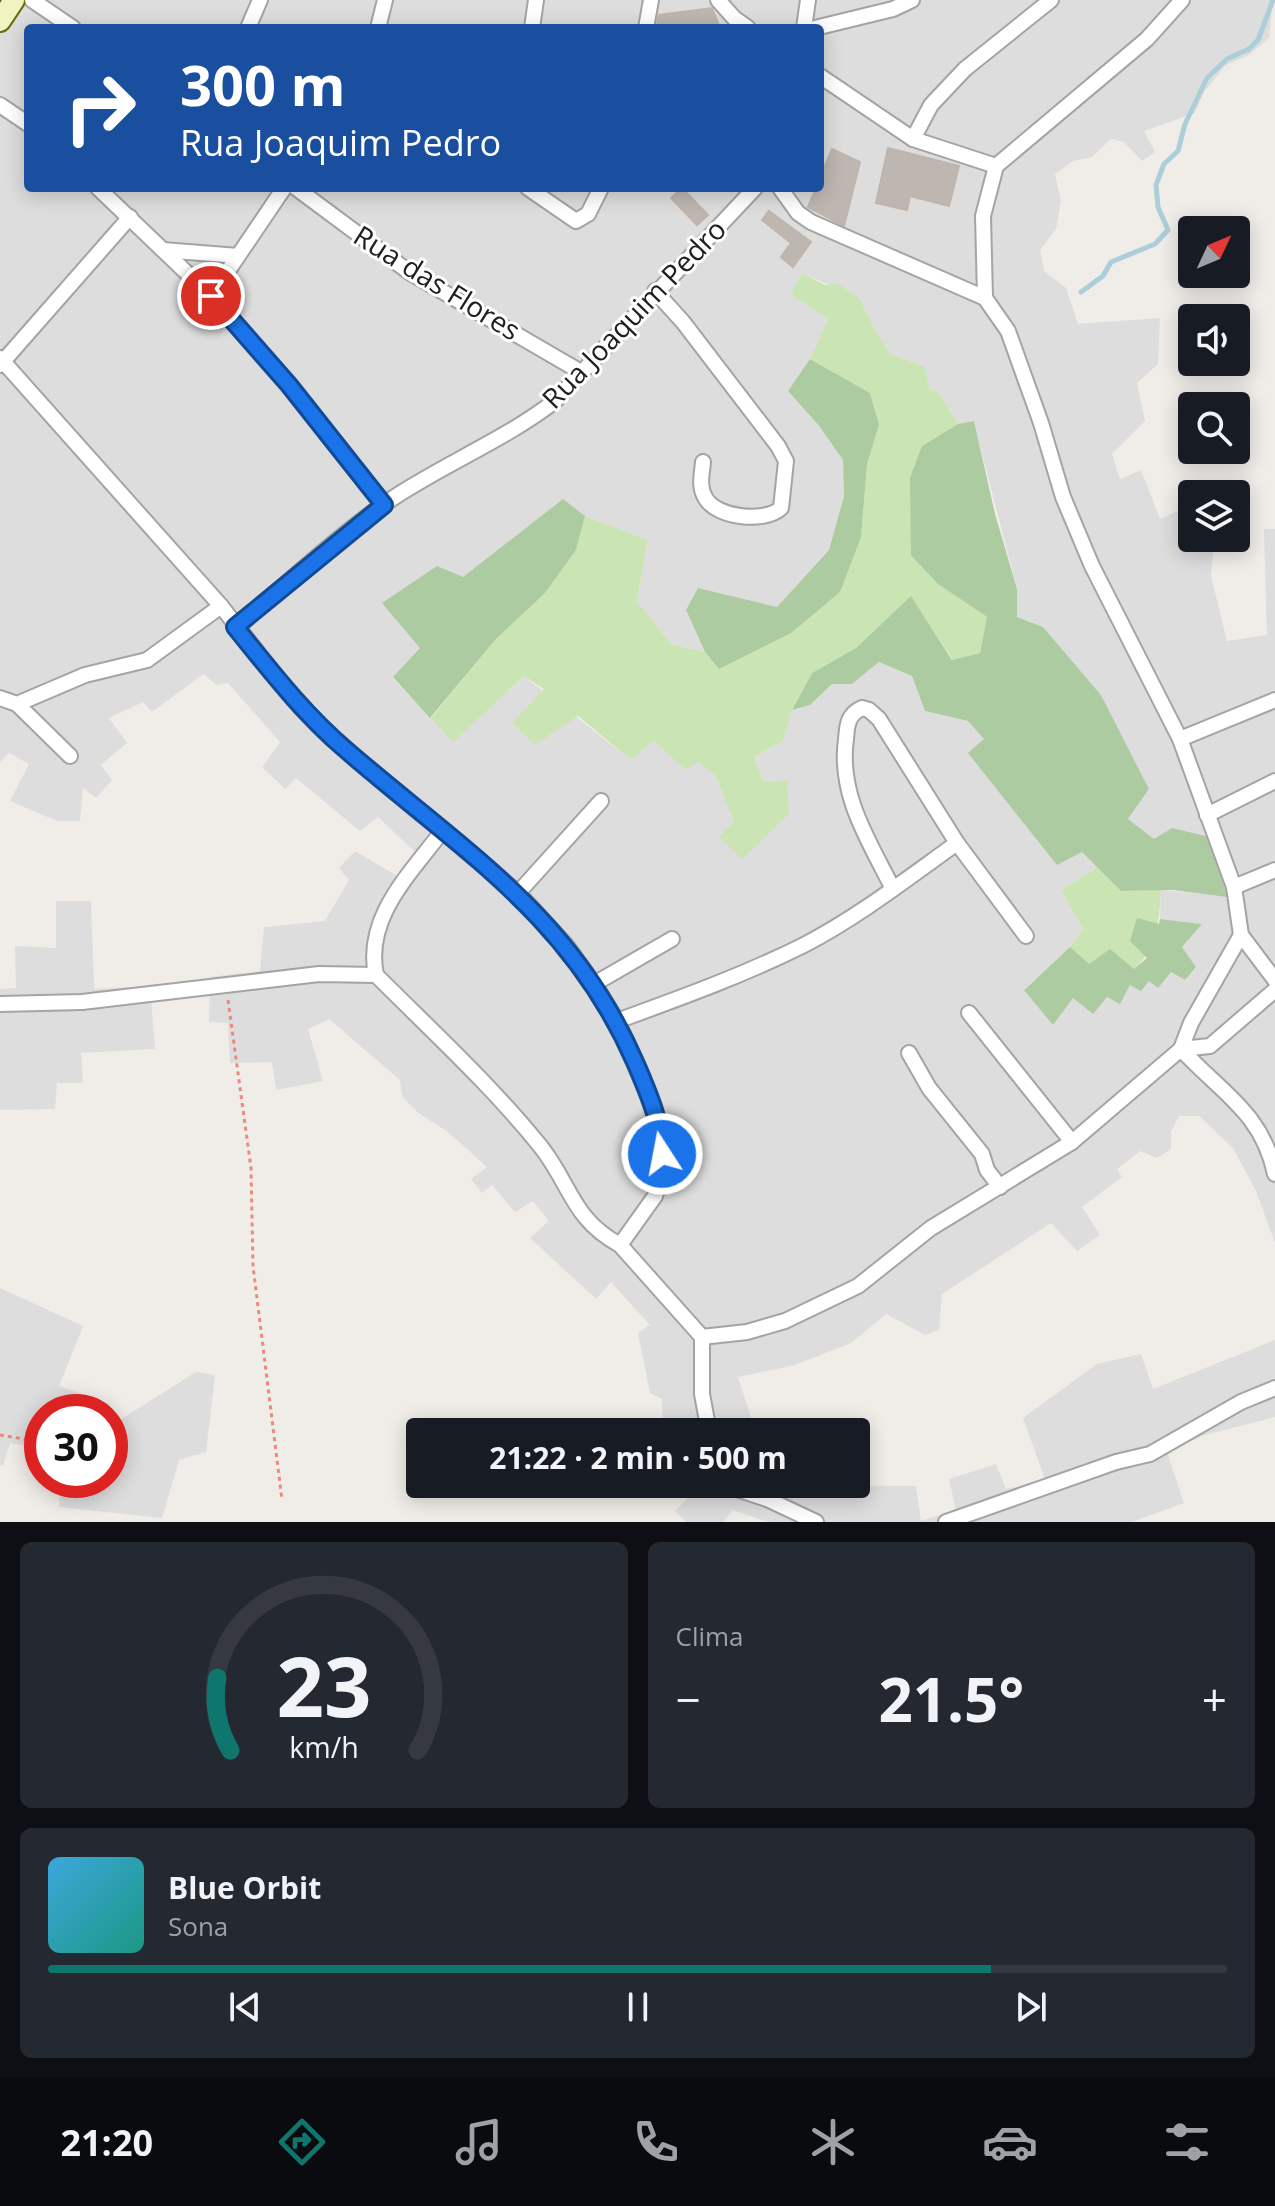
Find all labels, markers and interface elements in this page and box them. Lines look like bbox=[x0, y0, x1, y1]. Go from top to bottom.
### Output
text: 300 m bbox=[180, 46, 346, 122]
icon: right bbox=[48, 56, 152, 160]
text: Rua Joaquim Pedro bbox=[180, 118, 501, 167]
street label: Rua Joaquim Pedro bbox=[533, 210, 734, 416]
street label: Rua das Flores bbox=[347, 216, 528, 348]
north arrow bbox=[1178, 216, 1250, 288]
map controls bbox=[1178, 216, 1250, 552]
pin bbox=[177, 262, 245, 330]
icon: arrive bbox=[189, 274, 233, 318]
button: sound bbox=[1178, 304, 1250, 376]
button: search bbox=[1178, 392, 1250, 464]
button: layers bbox=[1178, 480, 1250, 552]
position arrow bbox=[620, 1112, 704, 1196]
speed limit sign: 30 bbox=[24, 1394, 128, 1498]
text: 21:22 · 2 min · 500 m bbox=[489, 1437, 787, 1478]
text: Clima bbox=[676, 1618, 744, 1654]
text: 23 bbox=[276, 1628, 371, 1741]
text: 21.5° bbox=[878, 1658, 1024, 1740]
text: − bbox=[676, 1669, 701, 1729]
text: + bbox=[1202, 1669, 1227, 1729]
text: km/h bbox=[289, 1727, 358, 1766]
text: Blue Orbit bbox=[168, 1867, 321, 1908]
text: Sona bbox=[168, 1908, 228, 1944]
icon: previous bbox=[223, 1985, 267, 2029]
icon: pause bbox=[616, 1985, 660, 2029]
icon: next bbox=[1009, 1985, 1053, 2029]
icon: directions bbox=[274, 2114, 330, 2170]
icon: music bbox=[451, 2114, 507, 2170]
icon: phone bbox=[628, 2114, 684, 2170]
icon: climate bbox=[805, 2114, 861, 2170]
icon: car bbox=[982, 2114, 1038, 2170]
icon: filters bbox=[1159, 2114, 1215, 2170]
text: 21:20 bbox=[60, 2118, 153, 2167]

